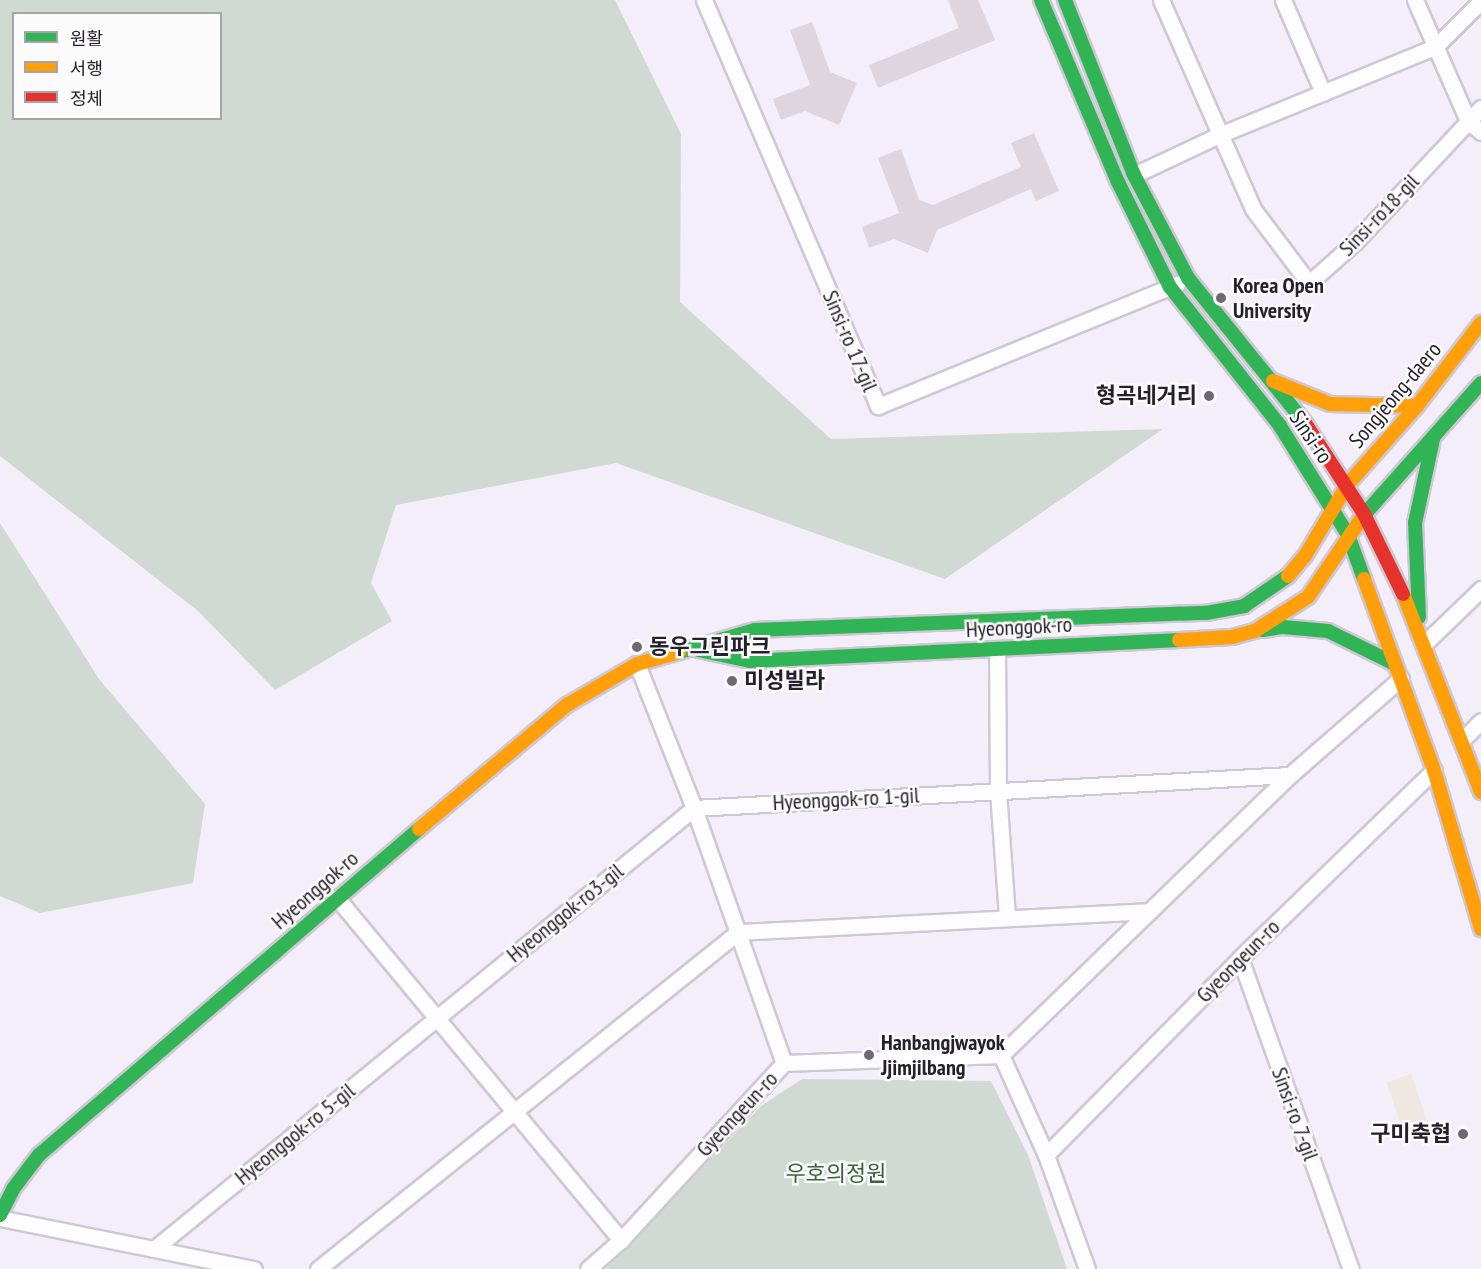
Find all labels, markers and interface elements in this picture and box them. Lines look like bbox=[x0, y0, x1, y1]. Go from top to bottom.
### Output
legend bbox=[12, 12, 222, 120]
text: 원활 bbox=[70, 27, 103, 50]
text: 서행 bbox=[70, 57, 103, 80]
text: 정체 bbox=[70, 87, 103, 110]
street label: Sinsi-ro18-gil bbox=[1334, 169, 1424, 261]
place label: Korea Open University bbox=[1233, 272, 1324, 324]
street label: Sinsi-ro 17-gil bbox=[817, 287, 883, 395]
marker: Korea Open University bbox=[1214, 291, 1228, 305]
street label: Songjeong-daero bbox=[1343, 337, 1447, 453]
place label: 형곡네거리 bbox=[1096, 383, 1197, 409]
marker: 형곡네거리 bbox=[1202, 389, 1216, 403]
street label: Sinsi-ro bbox=[1284, 406, 1338, 468]
street label: Hyeonggok-ro bbox=[965, 611, 1073, 643]
place label: 동우그린파크 bbox=[649, 634, 770, 660]
marker: 동우그린파크 bbox=[630, 640, 644, 654]
place label: 미성빌라 bbox=[744, 668, 825, 694]
marker: 미성빌라 bbox=[725, 674, 739, 688]
street label: Hyeonggok-ro 1-gil bbox=[772, 782, 920, 816]
street label: Hyeonggok-ro bbox=[266, 845, 364, 935]
street label: Hyeonggok-ro3-gil bbox=[502, 858, 628, 968]
street label: Gyeongeun-ro bbox=[1191, 914, 1285, 1008]
place label: Hanbangjwayok Jjimjilbang bbox=[881, 1029, 1005, 1080]
marker: Hanbangjwayok Jjimjilbang bbox=[862, 1048, 876, 1062]
street label: Sinsi-ro 7-gil bbox=[1266, 1064, 1324, 1164]
street label: Gyeongeun-ro bbox=[691, 1066, 783, 1162]
street label: Hyeonggok-ro 5-gil bbox=[230, 1078, 360, 1190]
place label: 구미축협 bbox=[1370, 1121, 1451, 1147]
marker: 구미축협 bbox=[1456, 1127, 1470, 1141]
park label: 우호의정원 bbox=[785, 1161, 887, 1187]

